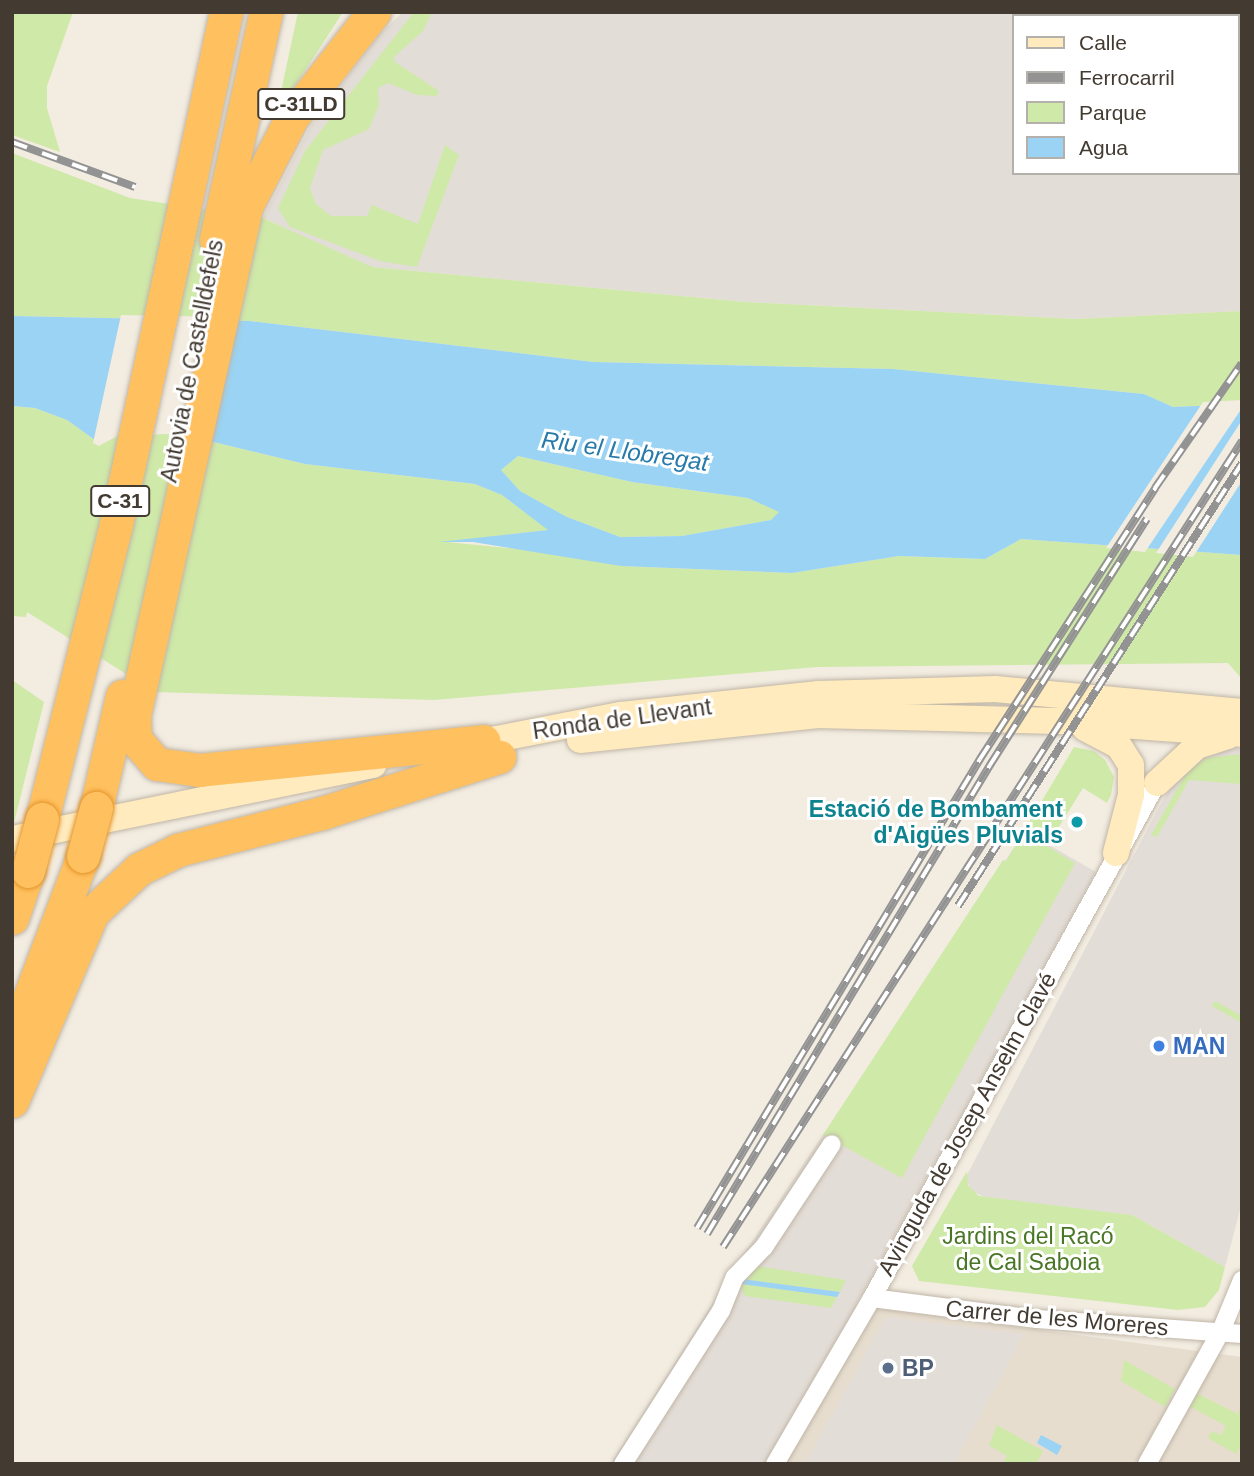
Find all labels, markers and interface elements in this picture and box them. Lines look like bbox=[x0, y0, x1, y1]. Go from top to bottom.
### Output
legend bbox=[1012, 14, 1240, 175]
text: Calle bbox=[1079, 31, 1127, 54]
text: Ferrocarril bbox=[1079, 66, 1175, 89]
road number: C-31LD bbox=[256, 86, 346, 122]
text: Parque bbox=[1079, 101, 1147, 124]
text: Agua bbox=[1079, 136, 1128, 159]
street label: Autovia de Castelldefels bbox=[155, 237, 229, 485]
water label: Riu el Llobregat bbox=[540, 425, 710, 477]
road number: C-31 bbox=[88, 484, 152, 518]
street label: Ronda de Llevant bbox=[531, 693, 713, 745]
place label: Estació de Bombament d'Aigües Pluvials bbox=[809, 795, 1063, 849]
marker: Estació de Bombament d'Aigües Pluvials bbox=[1069, 814, 1085, 830]
street label: Avinguda de Josep Anselm Clavé bbox=[872, 967, 1062, 1281]
place label: MAN bbox=[1173, 1032, 1225, 1060]
marker: MAN bbox=[1151, 1038, 1167, 1054]
park label: Jardins del Racó de Cal Saboia bbox=[942, 1222, 1114, 1276]
street label: Carrer de les Moreres bbox=[944, 1295, 1170, 1341]
place label: BP bbox=[902, 1354, 934, 1382]
marker: BP bbox=[880, 1360, 896, 1376]

